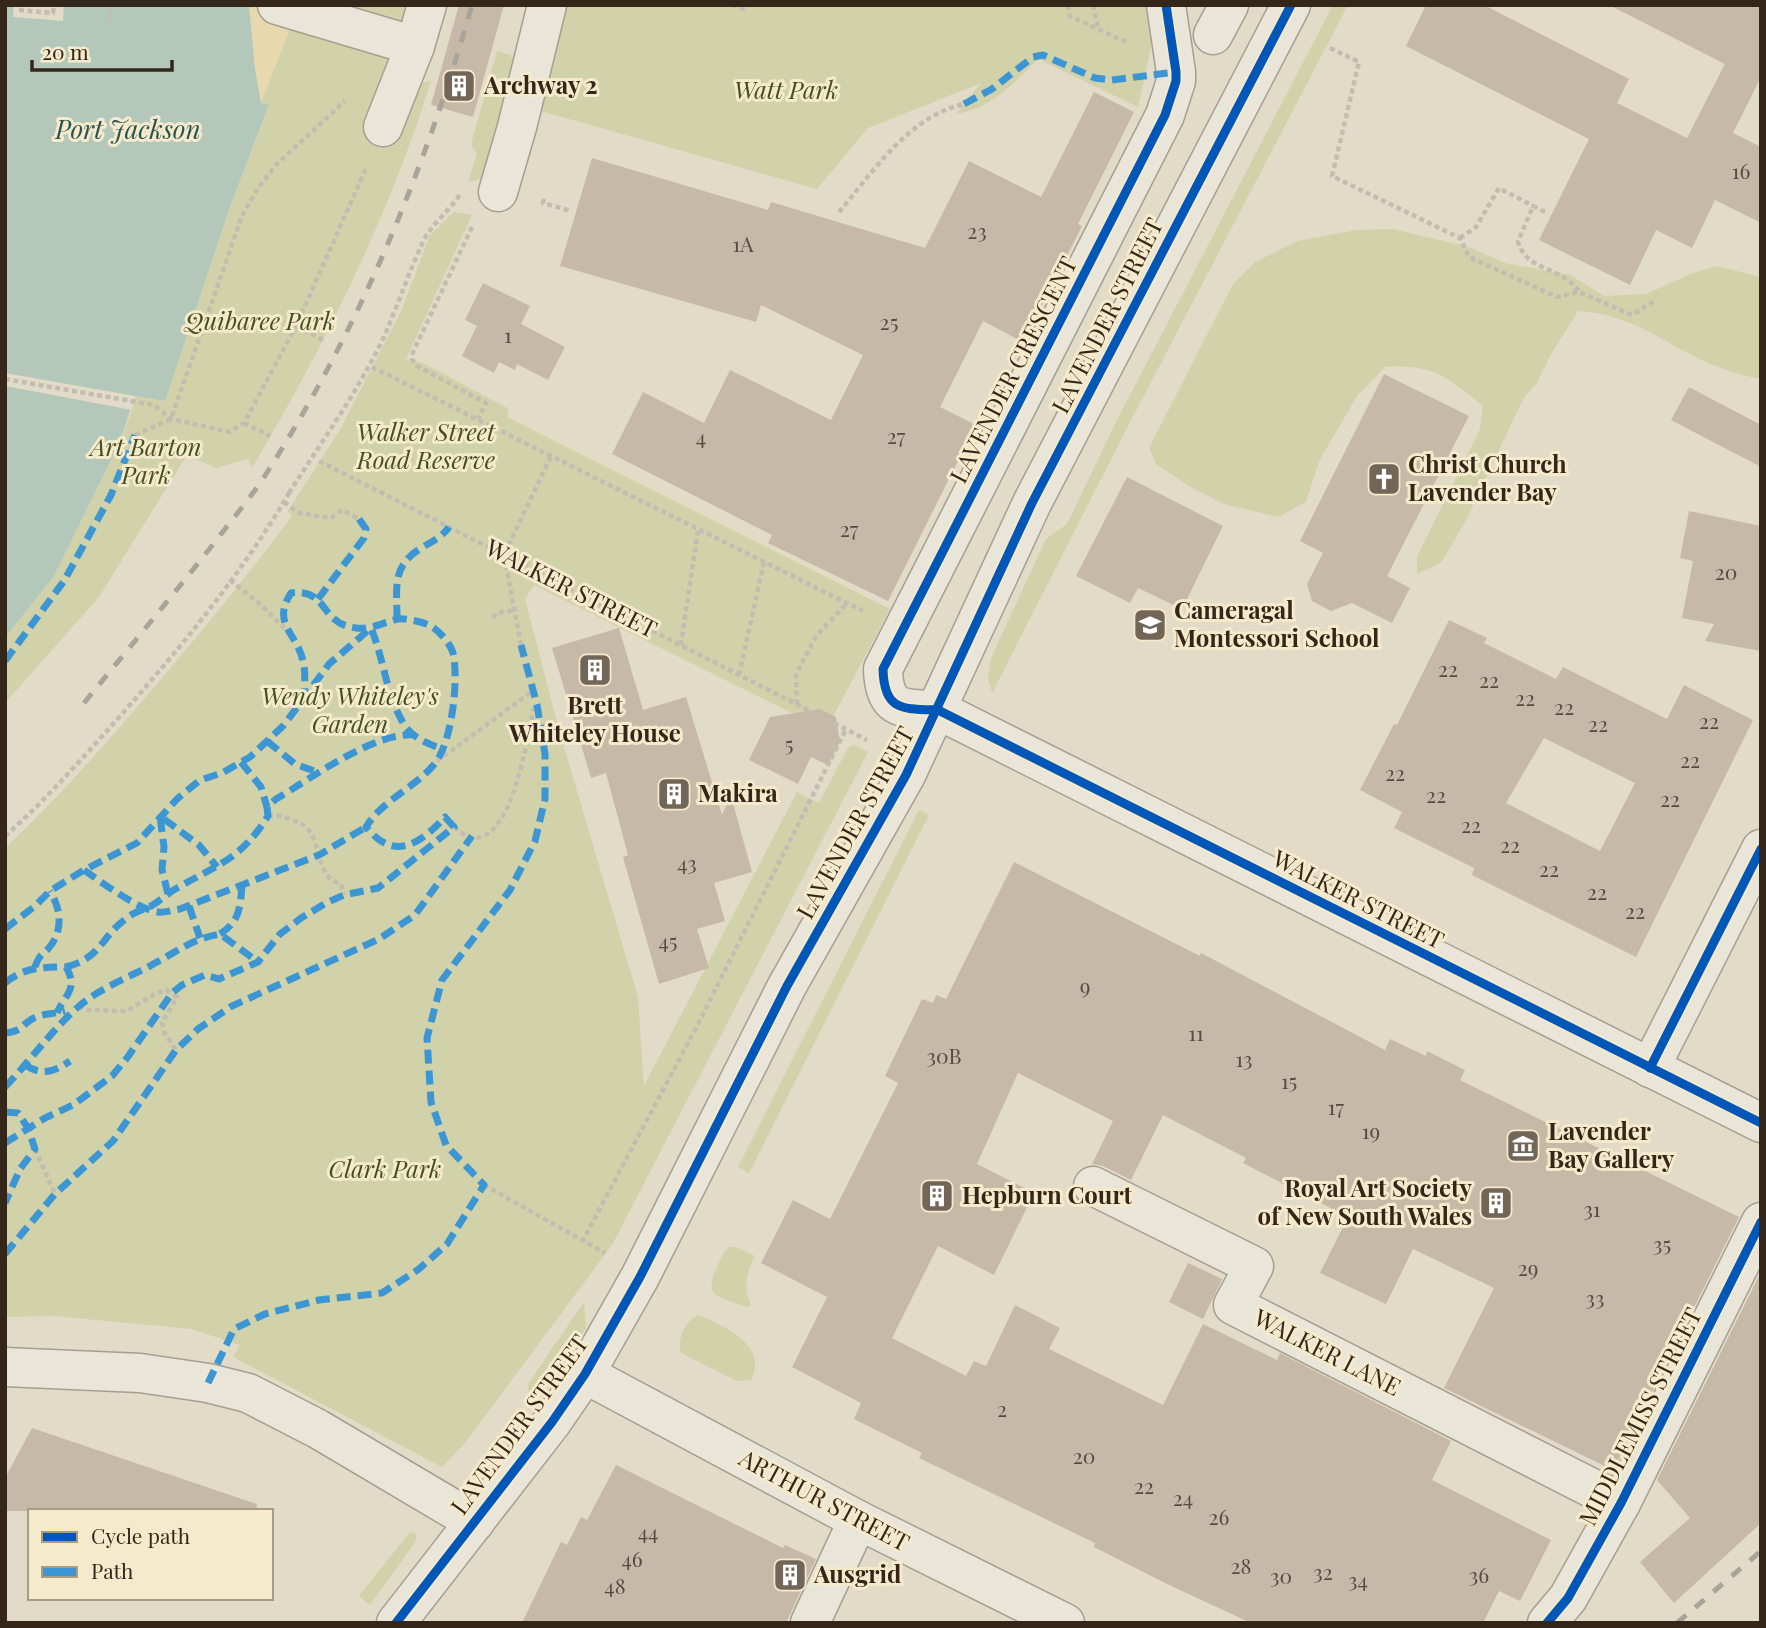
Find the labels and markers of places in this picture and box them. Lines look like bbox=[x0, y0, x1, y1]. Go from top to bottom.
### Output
building icon: Archway 2 bbox=[440, 67, 478, 105]
place label: Archway 2 bbox=[483, 68, 598, 100]
place label: Christ Church Lavender Bay bbox=[1408, 447, 1567, 507]
church icon: Christ Church Lavender Bay bbox=[1365, 460, 1403, 498]
place label: Cameragal Montessori School bbox=[1174, 593, 1380, 653]
school or university icon: Cameragal Montessori School bbox=[1131, 606, 1169, 644]
building icon: Brett Whiteley House bbox=[576, 651, 614, 689]
place label: Brett Whiteley House bbox=[508, 688, 681, 748]
building icon: Makira bbox=[655, 775, 693, 813]
place label: Makira bbox=[698, 776, 778, 808]
place label: Lavender Bay Gallery bbox=[1548, 1114, 1675, 1174]
museum icon: Lavender Bay Gallery bbox=[1504, 1127, 1542, 1165]
place label: Royal Art Society of New South Wales bbox=[1258, 1171, 1473, 1231]
building icon: Hepburn Court bbox=[918, 1177, 956, 1215]
place label: Hepburn Court bbox=[962, 1178, 1133, 1210]
building icon: Royal Art Society of New South Wales bbox=[1477, 1184, 1515, 1222]
building icon: Ausgrid bbox=[771, 1556, 809, 1594]
place label: Ausgrid bbox=[813, 1557, 901, 1589]

